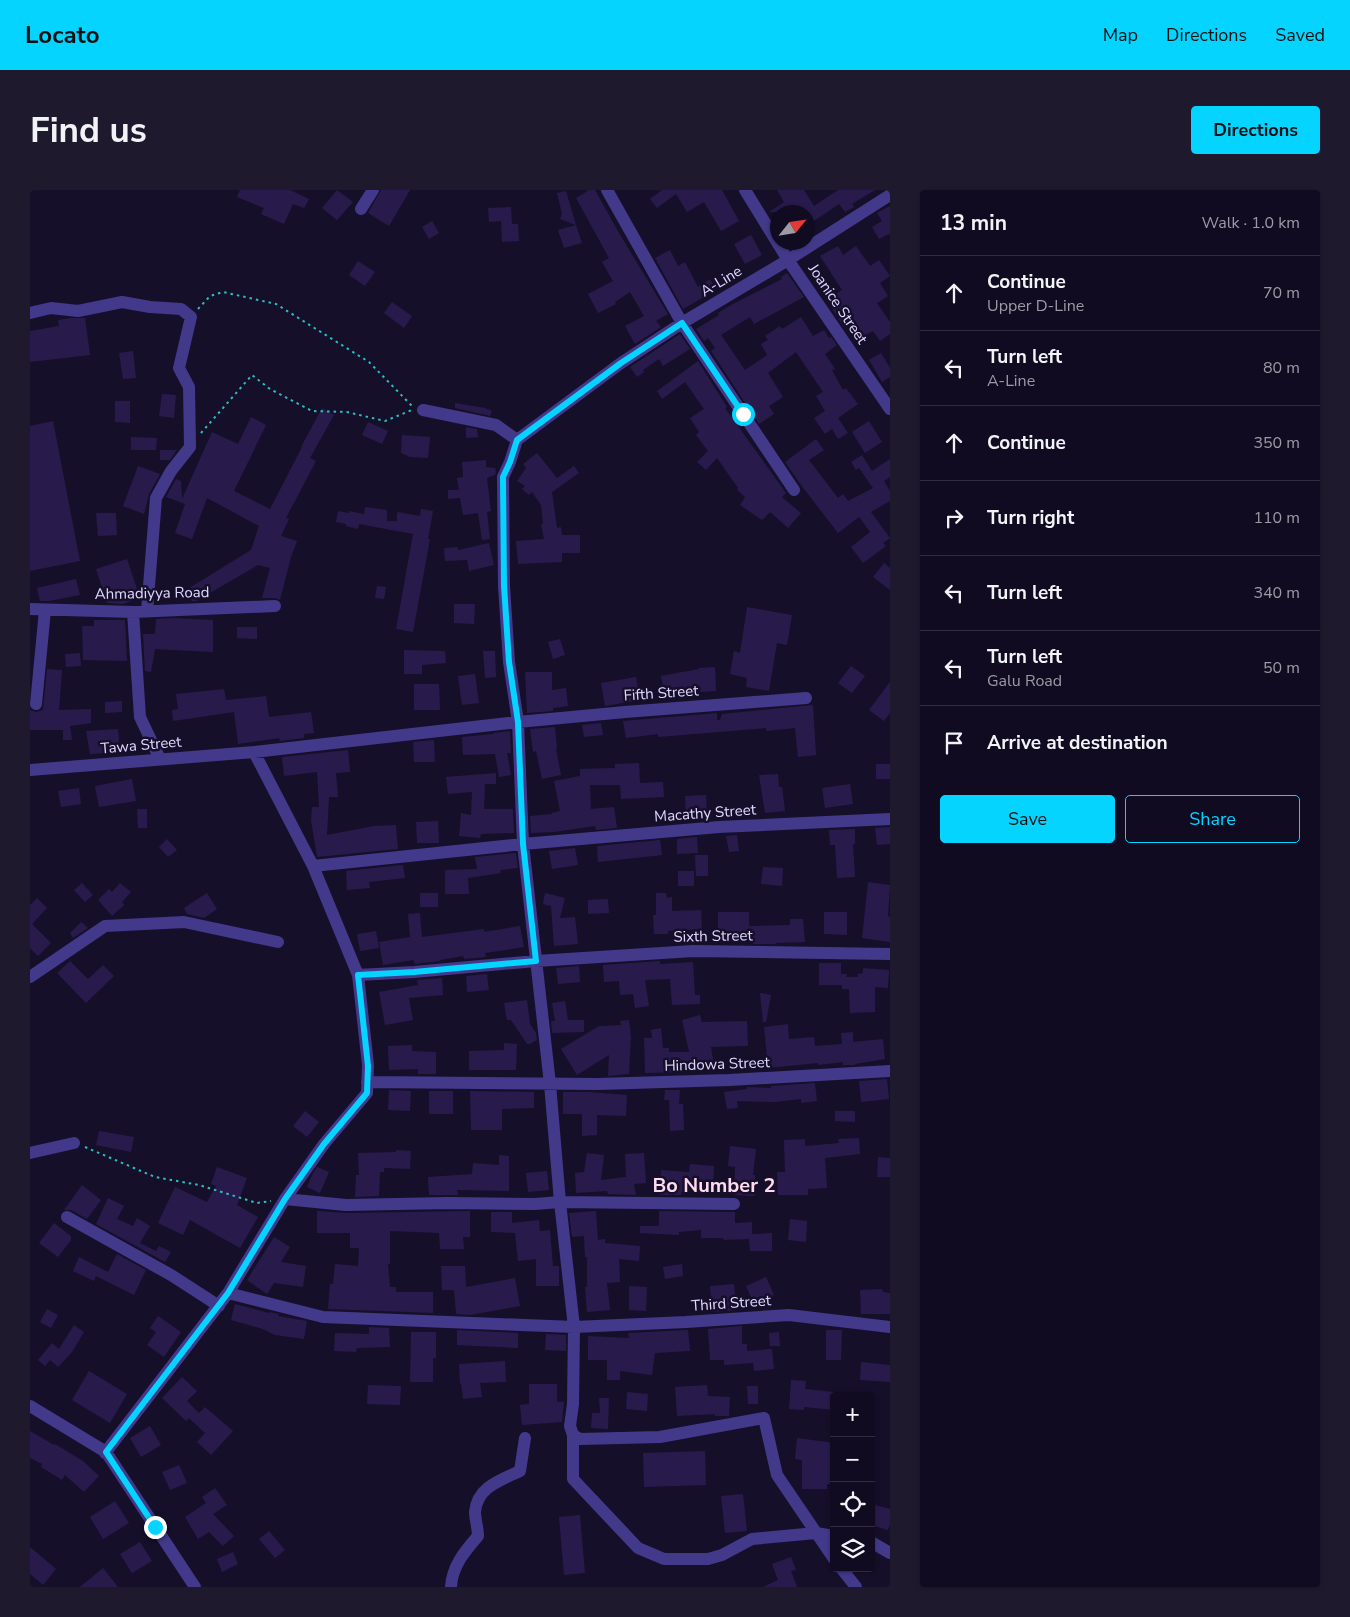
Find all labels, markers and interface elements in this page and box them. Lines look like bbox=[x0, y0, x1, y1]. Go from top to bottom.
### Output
text: Locato bbox=[25, 19, 100, 51]
text: Map bbox=[1103, 23, 1138, 47]
text: Directions bbox=[1166, 23, 1247, 47]
text: Saved bbox=[1275, 23, 1325, 47]
button: Directions bbox=[1191, 106, 1320, 154]
text: Find us bbox=[30, 107, 147, 154]
north arrow bbox=[770, 205, 815, 250]
text: 13 min bbox=[940, 209, 1007, 237]
text: Walk · 1.0 km bbox=[1202, 212, 1300, 234]
street label: Joanice Street bbox=[803, 259, 873, 349]
street label: A-Line bbox=[697, 261, 746, 301]
text: Continue bbox=[987, 269, 1066, 295]
icon: ahead bbox=[940, 279, 968, 307]
text: 70 m bbox=[1263, 282, 1300, 304]
text: Upper D-Line bbox=[987, 295, 1084, 317]
text: Turn left bbox=[987, 344, 1062, 370]
icon: left bbox=[940, 354, 968, 382]
text: 80 m bbox=[1263, 357, 1300, 379]
text: A-Line bbox=[987, 370, 1035, 392]
route start bbox=[732, 403, 755, 426]
icon: ahead bbox=[940, 429, 968, 457]
text: Continue bbox=[987, 430, 1066, 456]
text: 350 m bbox=[1253, 432, 1300, 454]
icon: right bbox=[940, 504, 968, 532]
text: Turn right bbox=[987, 505, 1074, 531]
text: 110 m bbox=[1253, 507, 1300, 529]
icon: left bbox=[940, 579, 968, 607]
text: Turn left bbox=[987, 580, 1062, 606]
street label: Ahmadiyya Road bbox=[94, 582, 210, 604]
text: 340 m bbox=[1253, 582, 1300, 604]
text: Turn left bbox=[987, 644, 1062, 670]
icon: left bbox=[940, 654, 968, 682]
text: 50 m bbox=[1263, 657, 1300, 679]
text: Galu Road bbox=[987, 670, 1062, 692]
street label: Fifth Street bbox=[623, 680, 700, 706]
icon: arrive bbox=[940, 729, 968, 757]
text: Arrive at destination bbox=[987, 730, 1168, 756]
street label: Tawa Street bbox=[100, 731, 183, 758]
button: Save bbox=[940, 795, 1115, 843]
button: Share bbox=[1125, 795, 1300, 843]
street label: Macathy Street bbox=[654, 799, 757, 827]
street label: Sixth Street bbox=[673, 925, 753, 947]
street label: Hindowa Street bbox=[664, 1052, 771, 1076]
district label: Bo Number 2 bbox=[653, 1172, 775, 1199]
street label: Third Street bbox=[690, 1290, 772, 1316]
map controls bbox=[830, 1392, 875, 1572]
button: + bbox=[830, 1392, 875, 1437]
button: − bbox=[830, 1437, 875, 1482]
button: locate bbox=[830, 1482, 875, 1527]
route end bbox=[144, 1516, 167, 1539]
button: layers bbox=[830, 1527, 875, 1572]

